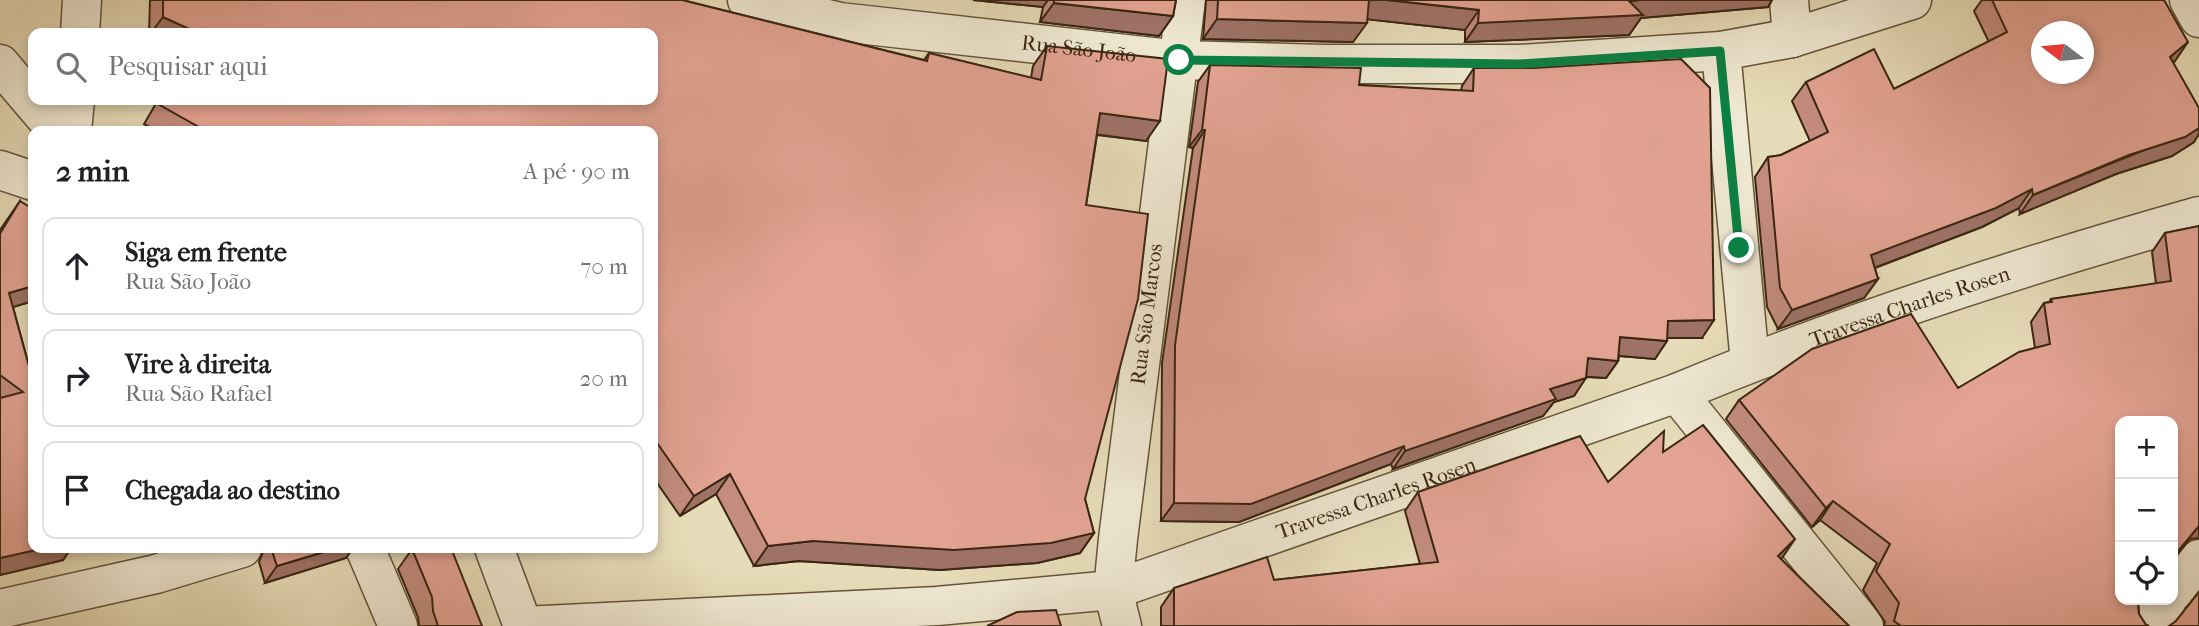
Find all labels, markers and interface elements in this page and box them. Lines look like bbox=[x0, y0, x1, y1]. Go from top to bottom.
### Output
north arrow bbox=[2031, 21, 2094, 84]
search box bbox=[28, 28, 658, 105]
street label: Rua São João bbox=[1020, 30, 1138, 67]
route start bbox=[1163, 44, 1194, 75]
icon: search bbox=[52, 48, 90, 86]
text: Pesquisar aqui bbox=[108, 51, 268, 82]
text: 2 min bbox=[56, 154, 129, 189]
text: A pé · 90 m bbox=[523, 158, 630, 185]
route end bbox=[1723, 232, 1754, 263]
text: Siga em frente bbox=[125, 237, 287, 268]
street label: Rua São Marcos bbox=[1126, 242, 1167, 386]
icon: ahead bbox=[58, 247, 96, 285]
text: 70 m bbox=[580, 253, 628, 280]
street label: Travessa Charles Rosen bbox=[1806, 261, 2013, 352]
text: Rua São João bbox=[125, 268, 251, 295]
text: Vire à direita bbox=[125, 349, 271, 380]
icon: right bbox=[58, 359, 96, 397]
text: 20 m bbox=[579, 365, 628, 392]
text: Rua São Rafael bbox=[125, 380, 273, 407]
map controls bbox=[2115, 416, 2178, 605]
button: + bbox=[2115, 416, 2178, 479]
street label: Travessa Charles Rosen bbox=[1273, 452, 1479, 544]
icon: arrive bbox=[58, 471, 96, 509]
text: Chegada ao destino bbox=[125, 475, 340, 506]
button: − bbox=[2115, 479, 2178, 542]
button: locate bbox=[2115, 542, 2178, 605]

